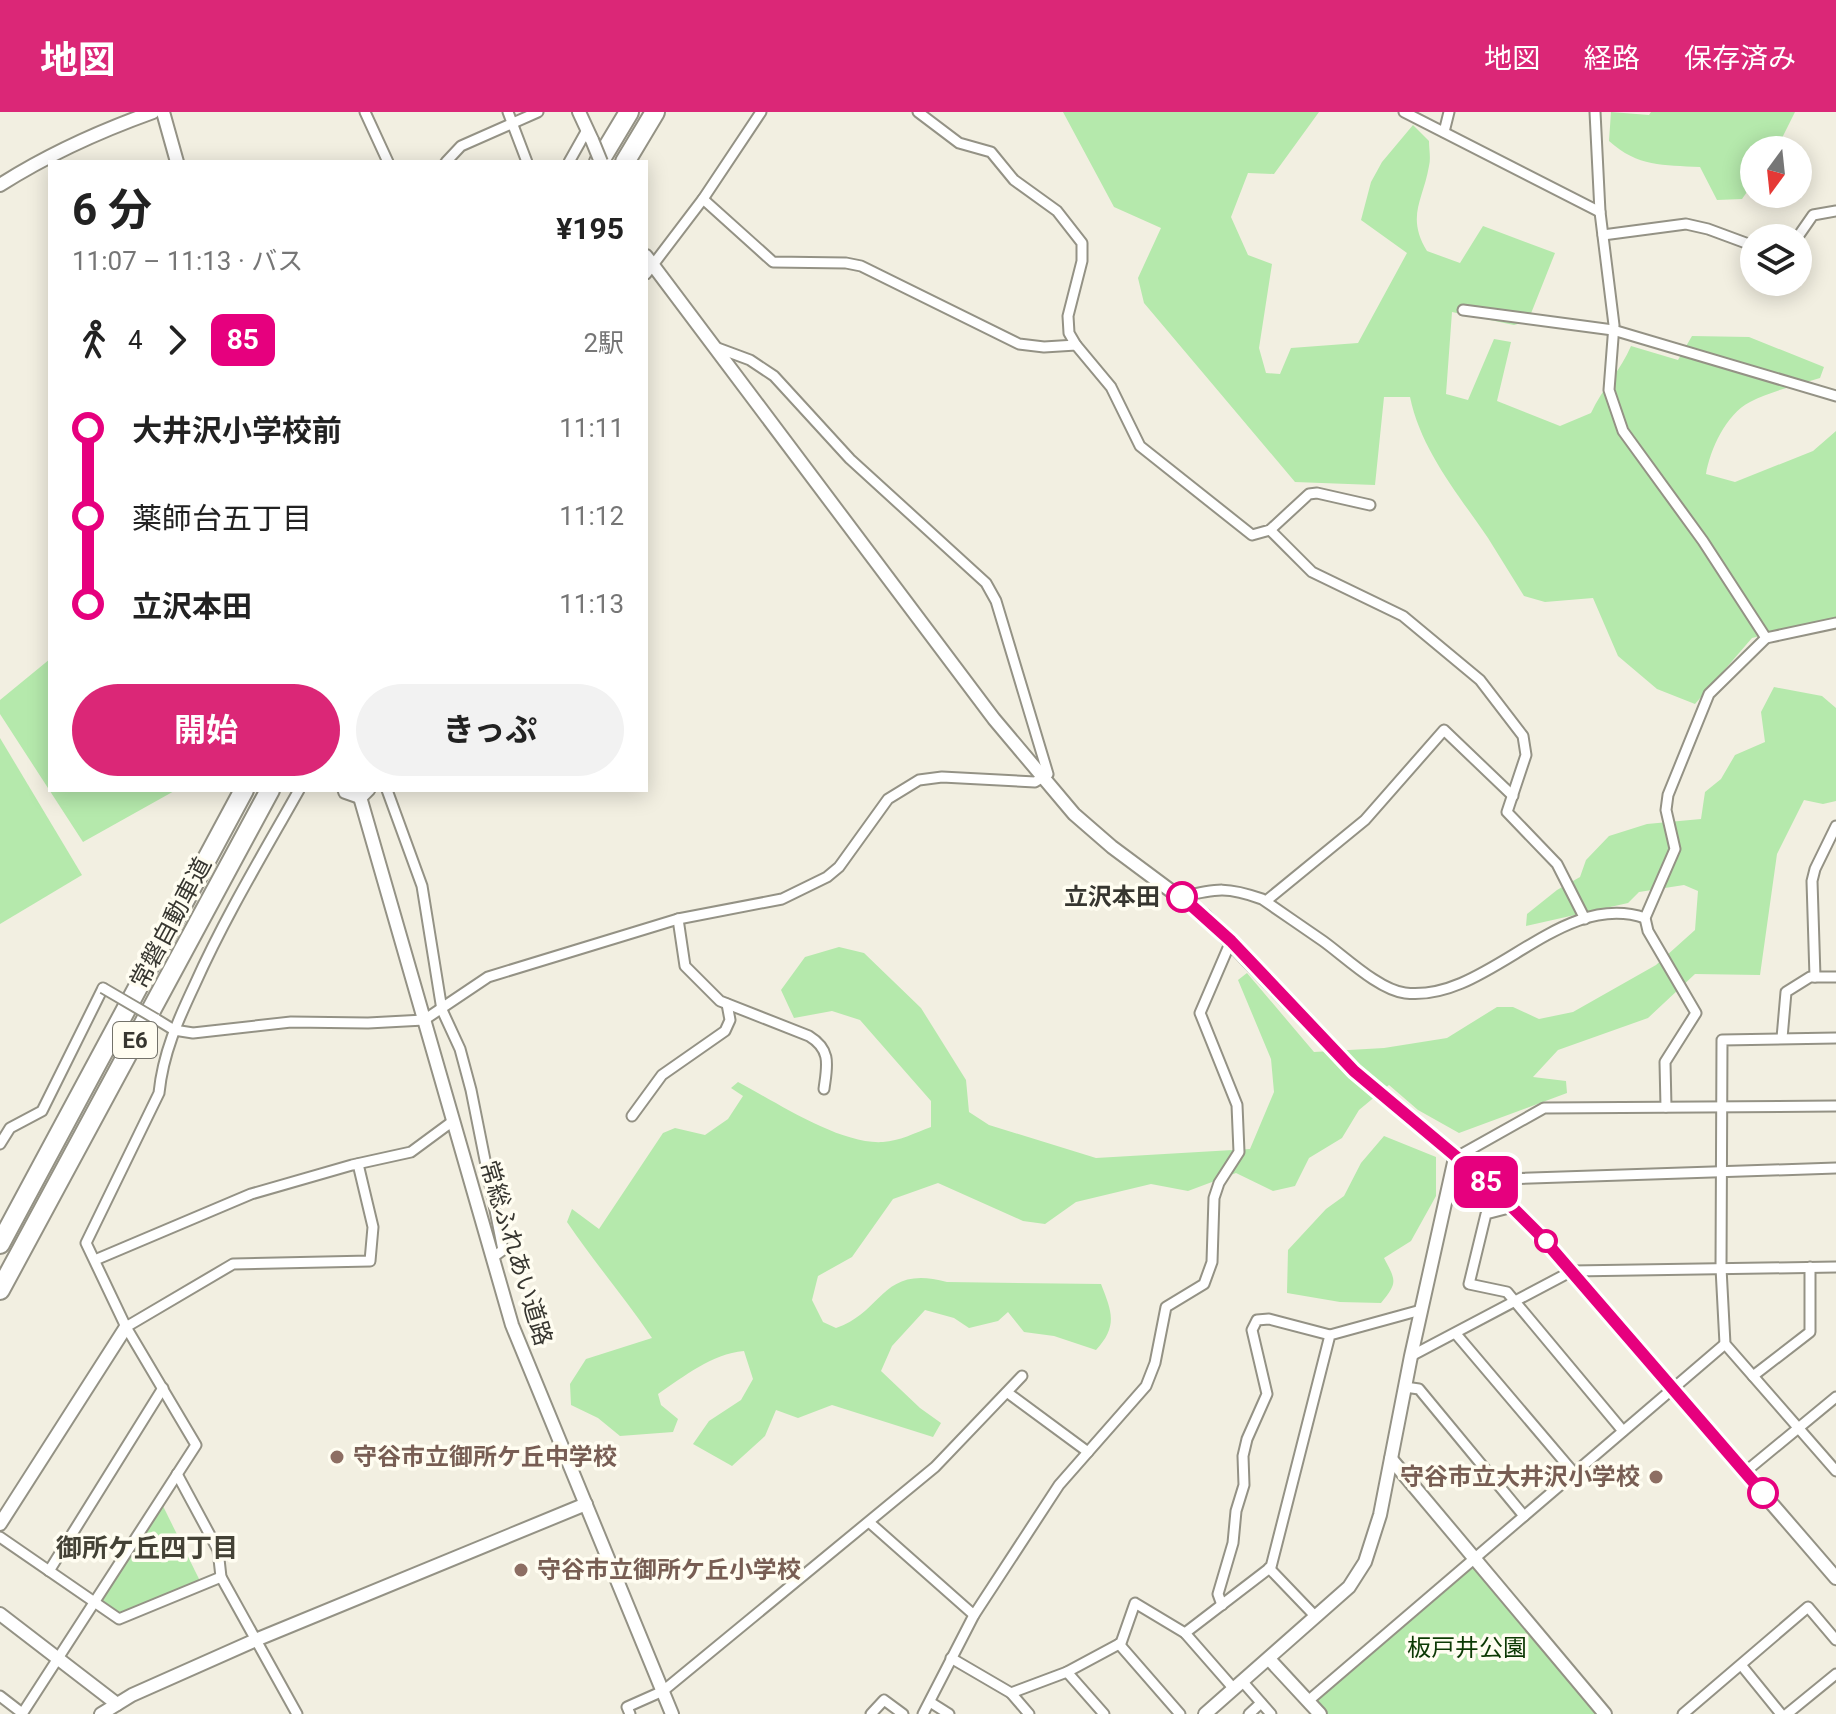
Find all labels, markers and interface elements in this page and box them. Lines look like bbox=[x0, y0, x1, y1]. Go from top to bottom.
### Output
text: 地図 bbox=[40, 38, 116, 82]
text: 地図 bbox=[1484, 42, 1540, 75]
text: 経路 bbox=[1584, 42, 1640, 75]
text: 保存済み bbox=[1684, 42, 1796, 75]
north arrow bbox=[1740, 136, 1812, 208]
map controls bbox=[1740, 136, 1812, 296]
text: 6 分 bbox=[72, 184, 152, 236]
text: ¥195 bbox=[556, 211, 624, 246]
button: layers bbox=[1740, 224, 1812, 296]
text: 11:07 – 11:13 · バス bbox=[72, 246, 303, 276]
icon: walk bbox=[72, 318, 116, 362]
icon: forward bbox=[155, 318, 199, 362]
text: 85 bbox=[227, 323, 259, 356]
text: 4 bbox=[128, 325, 143, 355]
text: 2駅 bbox=[583, 328, 624, 358]
text: 大井沢小学校前 bbox=[132, 413, 342, 448]
text: 11:11 bbox=[559, 413, 624, 443]
text: 薬師台五丁目 bbox=[132, 501, 312, 536]
text: 11:12 bbox=[559, 501, 624, 531]
text: 立沢本田 bbox=[132, 589, 252, 624]
text: 11:13 bbox=[559, 589, 624, 619]
button: 開始 bbox=[72, 684, 340, 776]
button: きっぷ bbox=[356, 684, 624, 776]
street label: 常磐自動車道 bbox=[125, 853, 217, 993]
marker: 立沢本田 bbox=[1167, 882, 1197, 912]
place label: 立沢本田 bbox=[1064, 883, 1160, 911]
road number: E6 bbox=[113, 1022, 157, 1058]
line badge: 85 bbox=[1450, 1156, 1522, 1208]
street label: 常総ふれあい道路 bbox=[475, 1157, 557, 1349]
text: 85 bbox=[1470, 1165, 1502, 1198]
unlabelled marker bbox=[1535, 1230, 1557, 1252]
place label: 守谷市立御所ケ丘中学校 bbox=[353, 1443, 617, 1471]
marker: 守谷市立御所ケ丘中学校 bbox=[328, 1448, 346, 1466]
place label: 守谷市立大井沢小学校 bbox=[1400, 1463, 1640, 1491]
marker: 守谷市立大井沢小学校 bbox=[1647, 1468, 1665, 1486]
unlabelled marker bbox=[1748, 1478, 1778, 1508]
district label: 御所ケ丘四丁目 bbox=[56, 1533, 238, 1563]
place label: 守谷市立御所ケ丘小学校 bbox=[537, 1556, 801, 1584]
marker: 守谷市立御所ケ丘小学校 bbox=[512, 1561, 530, 1579]
park label: 板戸井公園 bbox=[1407, 1634, 1527, 1662]

